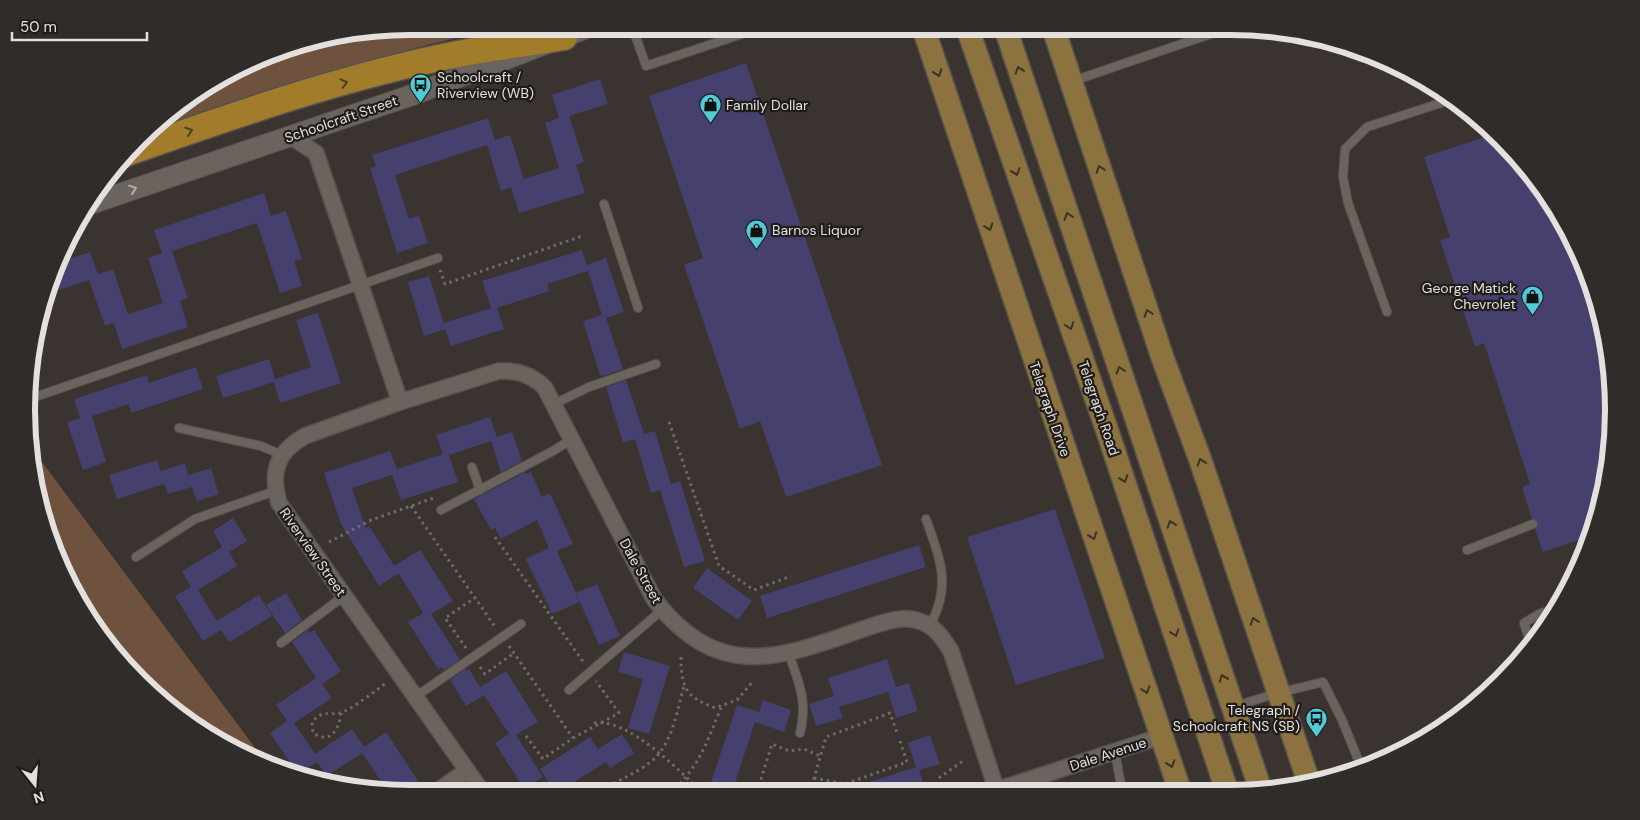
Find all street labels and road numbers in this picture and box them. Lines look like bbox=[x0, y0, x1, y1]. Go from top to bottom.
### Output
street label: Schoolcraft Street bbox=[282, 91, 400, 147]
street label: Telegraph Road bbox=[1074, 358, 1124, 458]
street label: Telegraph Drive bbox=[1025, 359, 1075, 459]
street label: Riverview Street bbox=[276, 504, 350, 600]
street label: Dale Street bbox=[616, 535, 666, 607]
street label: Dale Avenue bbox=[1067, 733, 1149, 775]

